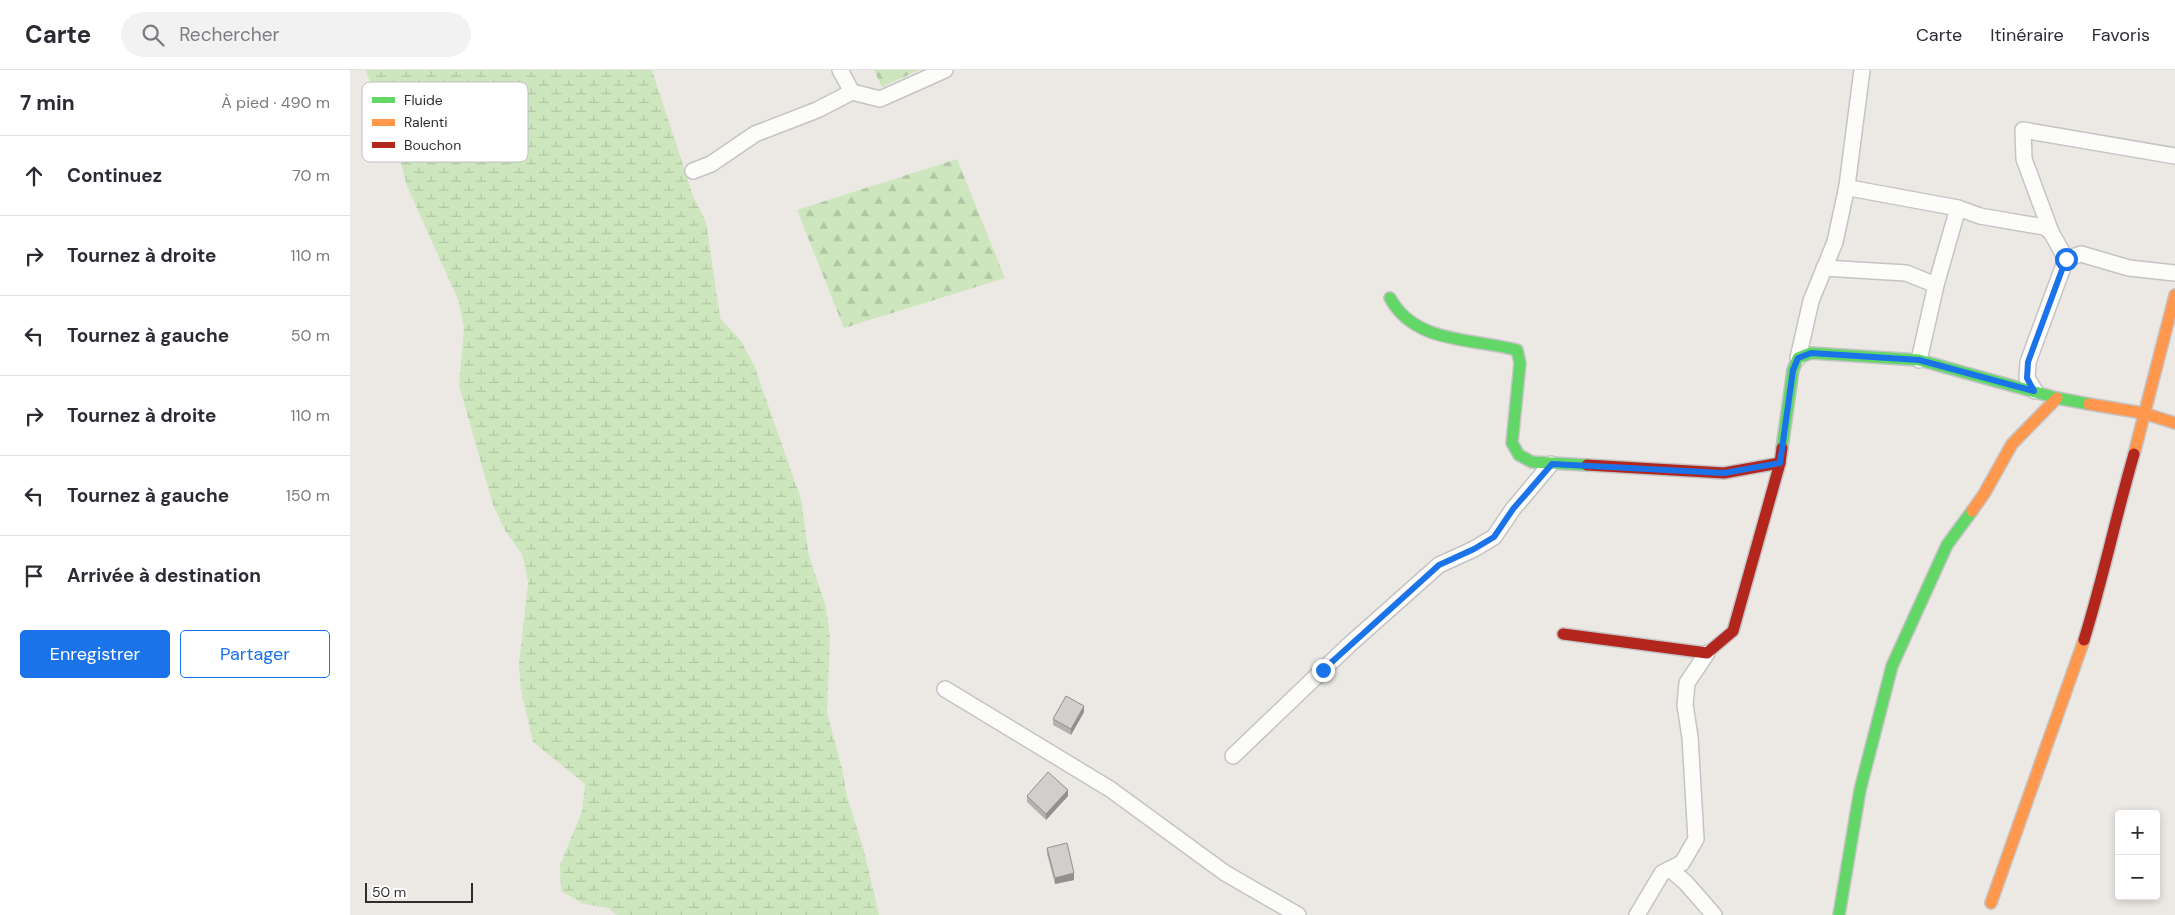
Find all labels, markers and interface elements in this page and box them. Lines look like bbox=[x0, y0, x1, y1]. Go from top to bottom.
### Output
search box bbox=[121, 12, 471, 57]
text: Carte bbox=[25, 19, 91, 50]
icon: search bbox=[139, 21, 167, 49]
text: Rechercher bbox=[179, 22, 280, 47]
text: Carte bbox=[1916, 23, 1962, 47]
text: Itinéraire bbox=[1990, 23, 2064, 47]
text: Favoris bbox=[2092, 23, 2150, 47]
legend bbox=[362, 82, 528, 162]
text: 7 min bbox=[20, 89, 75, 117]
text: Fluide bbox=[404, 91, 443, 109]
text: À pied · 490 m bbox=[221, 92, 330, 113]
text: Ralenti bbox=[404, 113, 448, 131]
text: Bouchon bbox=[404, 136, 461, 154]
icon: ahead bbox=[20, 162, 48, 190]
text: Continuez bbox=[67, 163, 162, 188]
text: 70 m bbox=[292, 165, 330, 186]
icon: right bbox=[20, 242, 48, 270]
text: Tournez à droite bbox=[67, 243, 217, 268]
text: 110 m bbox=[291, 245, 330, 266]
route start bbox=[2055, 248, 2078, 271]
icon: left bbox=[20, 322, 48, 350]
text: Tournez à gauche bbox=[67, 323, 229, 348]
text: 50 m bbox=[291, 325, 330, 346]
icon: right bbox=[20, 402, 48, 430]
text: Tournez à droite bbox=[67, 403, 217, 428]
text: 110 m bbox=[291, 405, 330, 426]
icon: left bbox=[20, 482, 48, 510]
text: Tournez à gauche bbox=[67, 483, 229, 508]
text: 150 m bbox=[286, 485, 330, 506]
icon: arrive bbox=[20, 562, 48, 590]
text: Arrivée à destination bbox=[67, 563, 261, 588]
button: Enregistrer bbox=[20, 630, 170, 678]
button: Partager bbox=[180, 630, 330, 678]
route end bbox=[1312, 659, 1335, 682]
map controls bbox=[2115, 810, 2160, 900]
button: + bbox=[2115, 810, 2160, 855]
button: − bbox=[2115, 855, 2160, 900]
scale bar bbox=[365, 880, 472, 903]
text: 50 m bbox=[372, 883, 406, 901]

